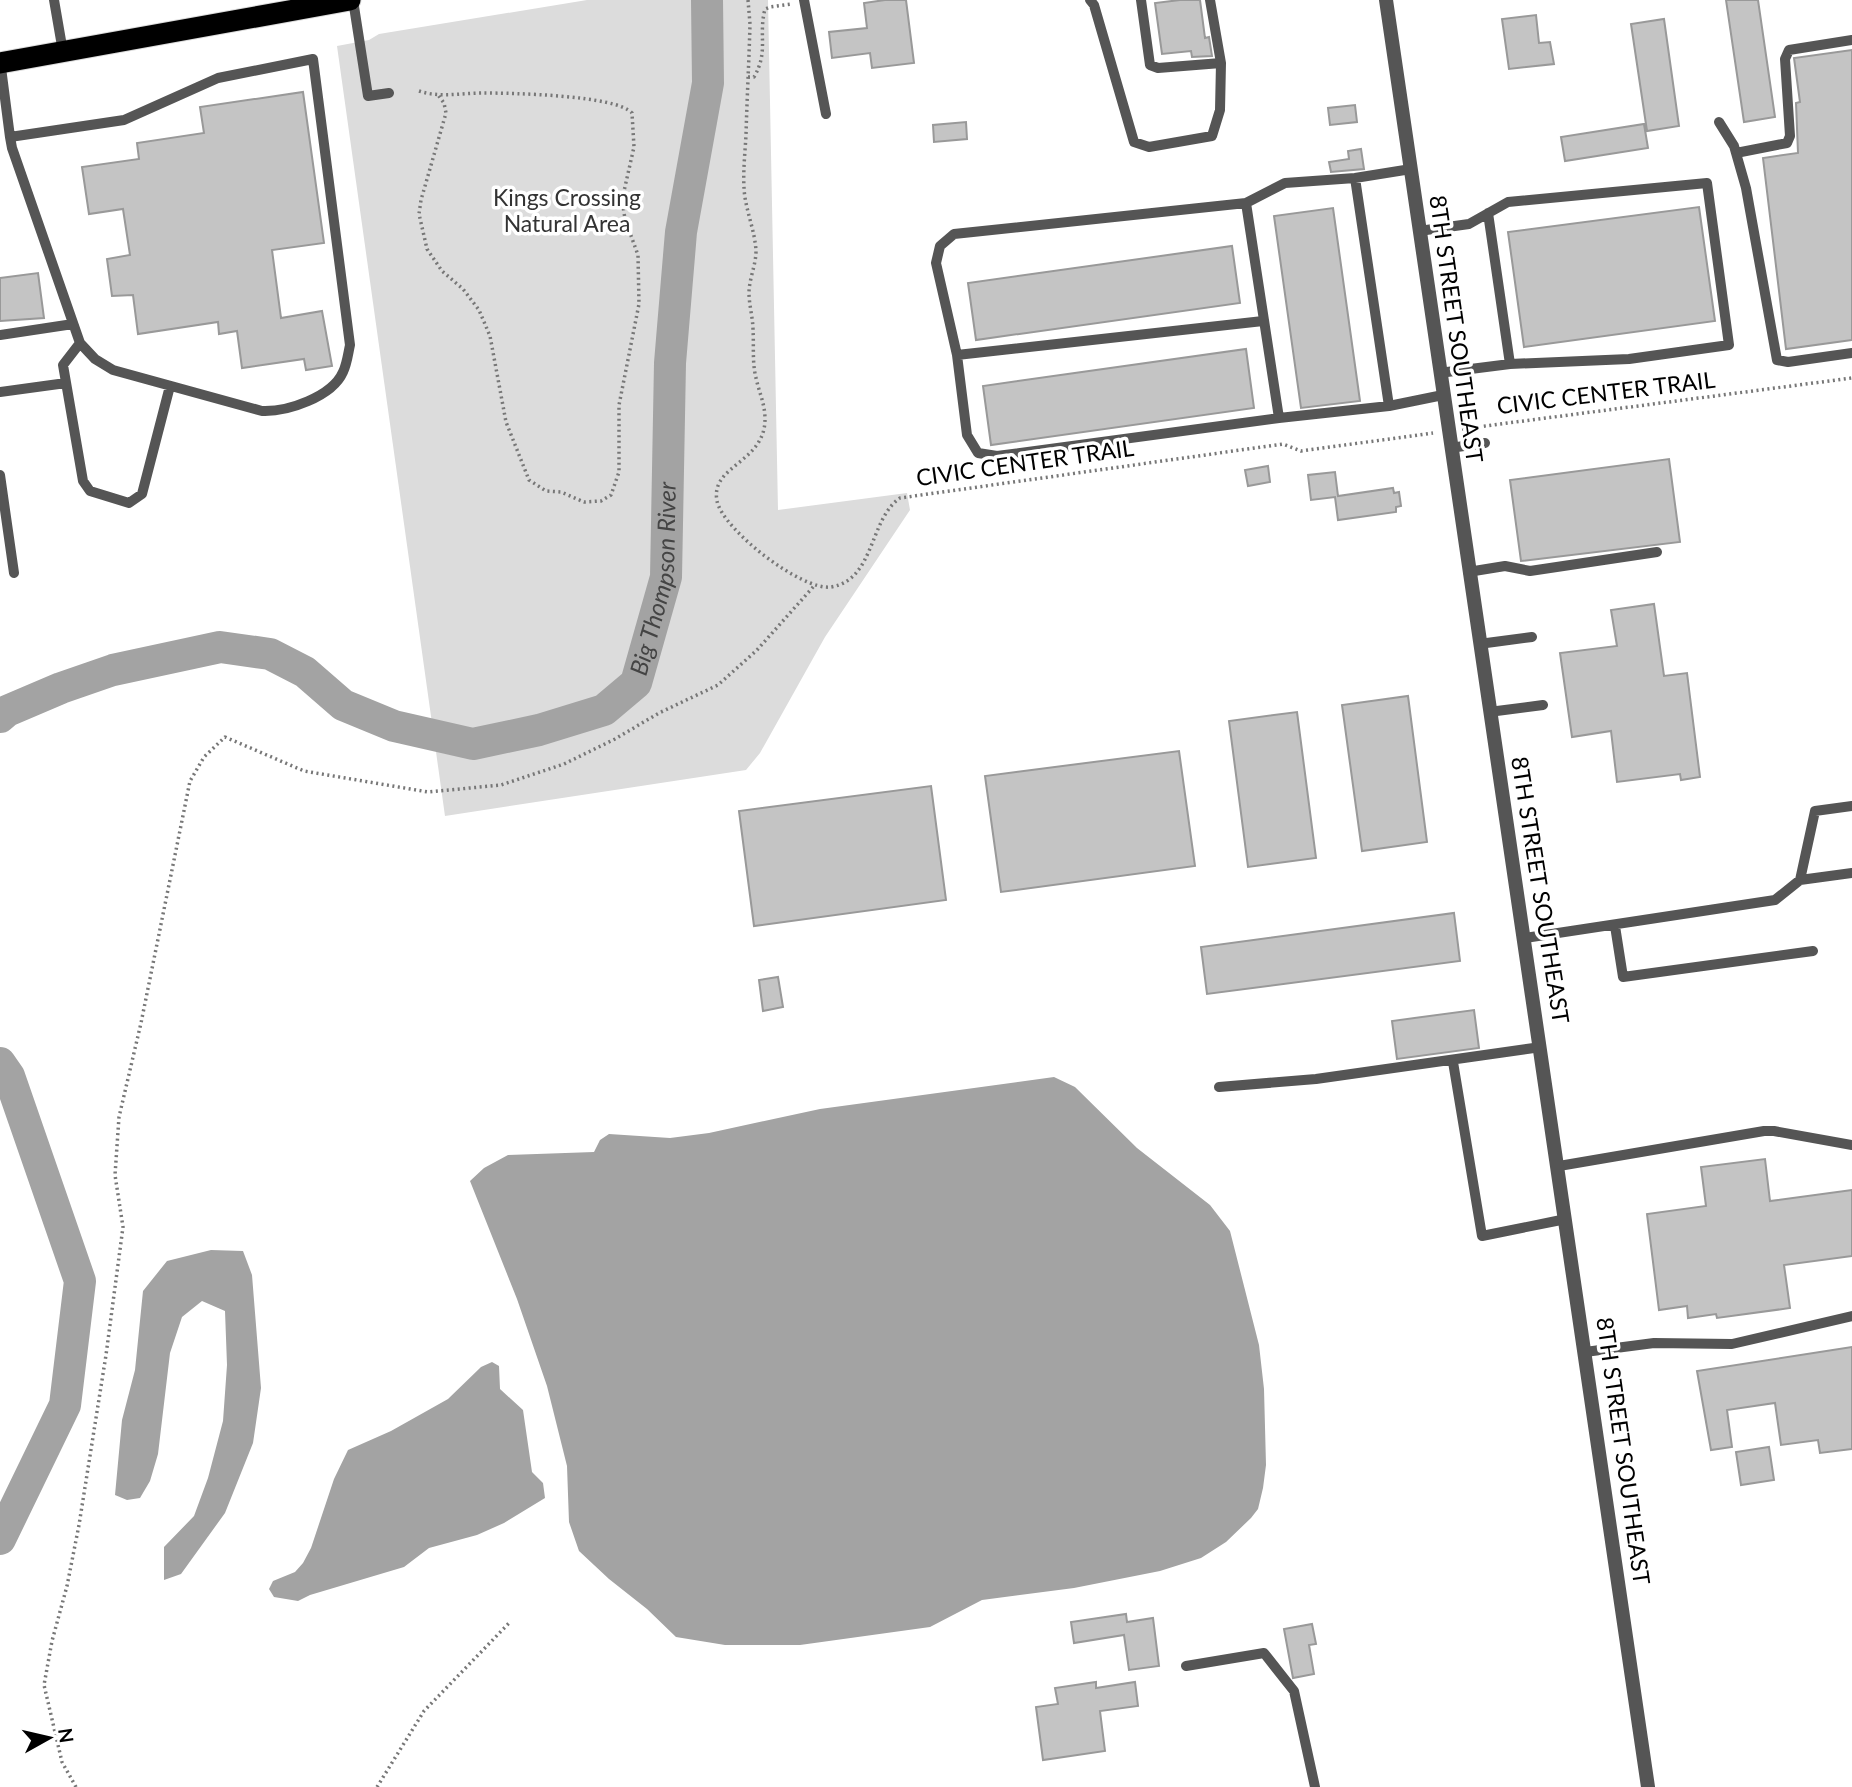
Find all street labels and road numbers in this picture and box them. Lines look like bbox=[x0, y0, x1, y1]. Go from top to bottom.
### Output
street label: 8TH STREET SOUTHEAST bbox=[1424, 193, 1490, 465]
street label: CIVIC CENTER TRAIL bbox=[1495, 365, 1717, 419]
street label: CIVIC CENTER TRAIL bbox=[914, 433, 1136, 491]
street label: 8TH STREET SOUTHEAST bbox=[1506, 754, 1576, 1026]
street label: 8TH STREET SOUTHEAST bbox=[1591, 1315, 1657, 1587]

